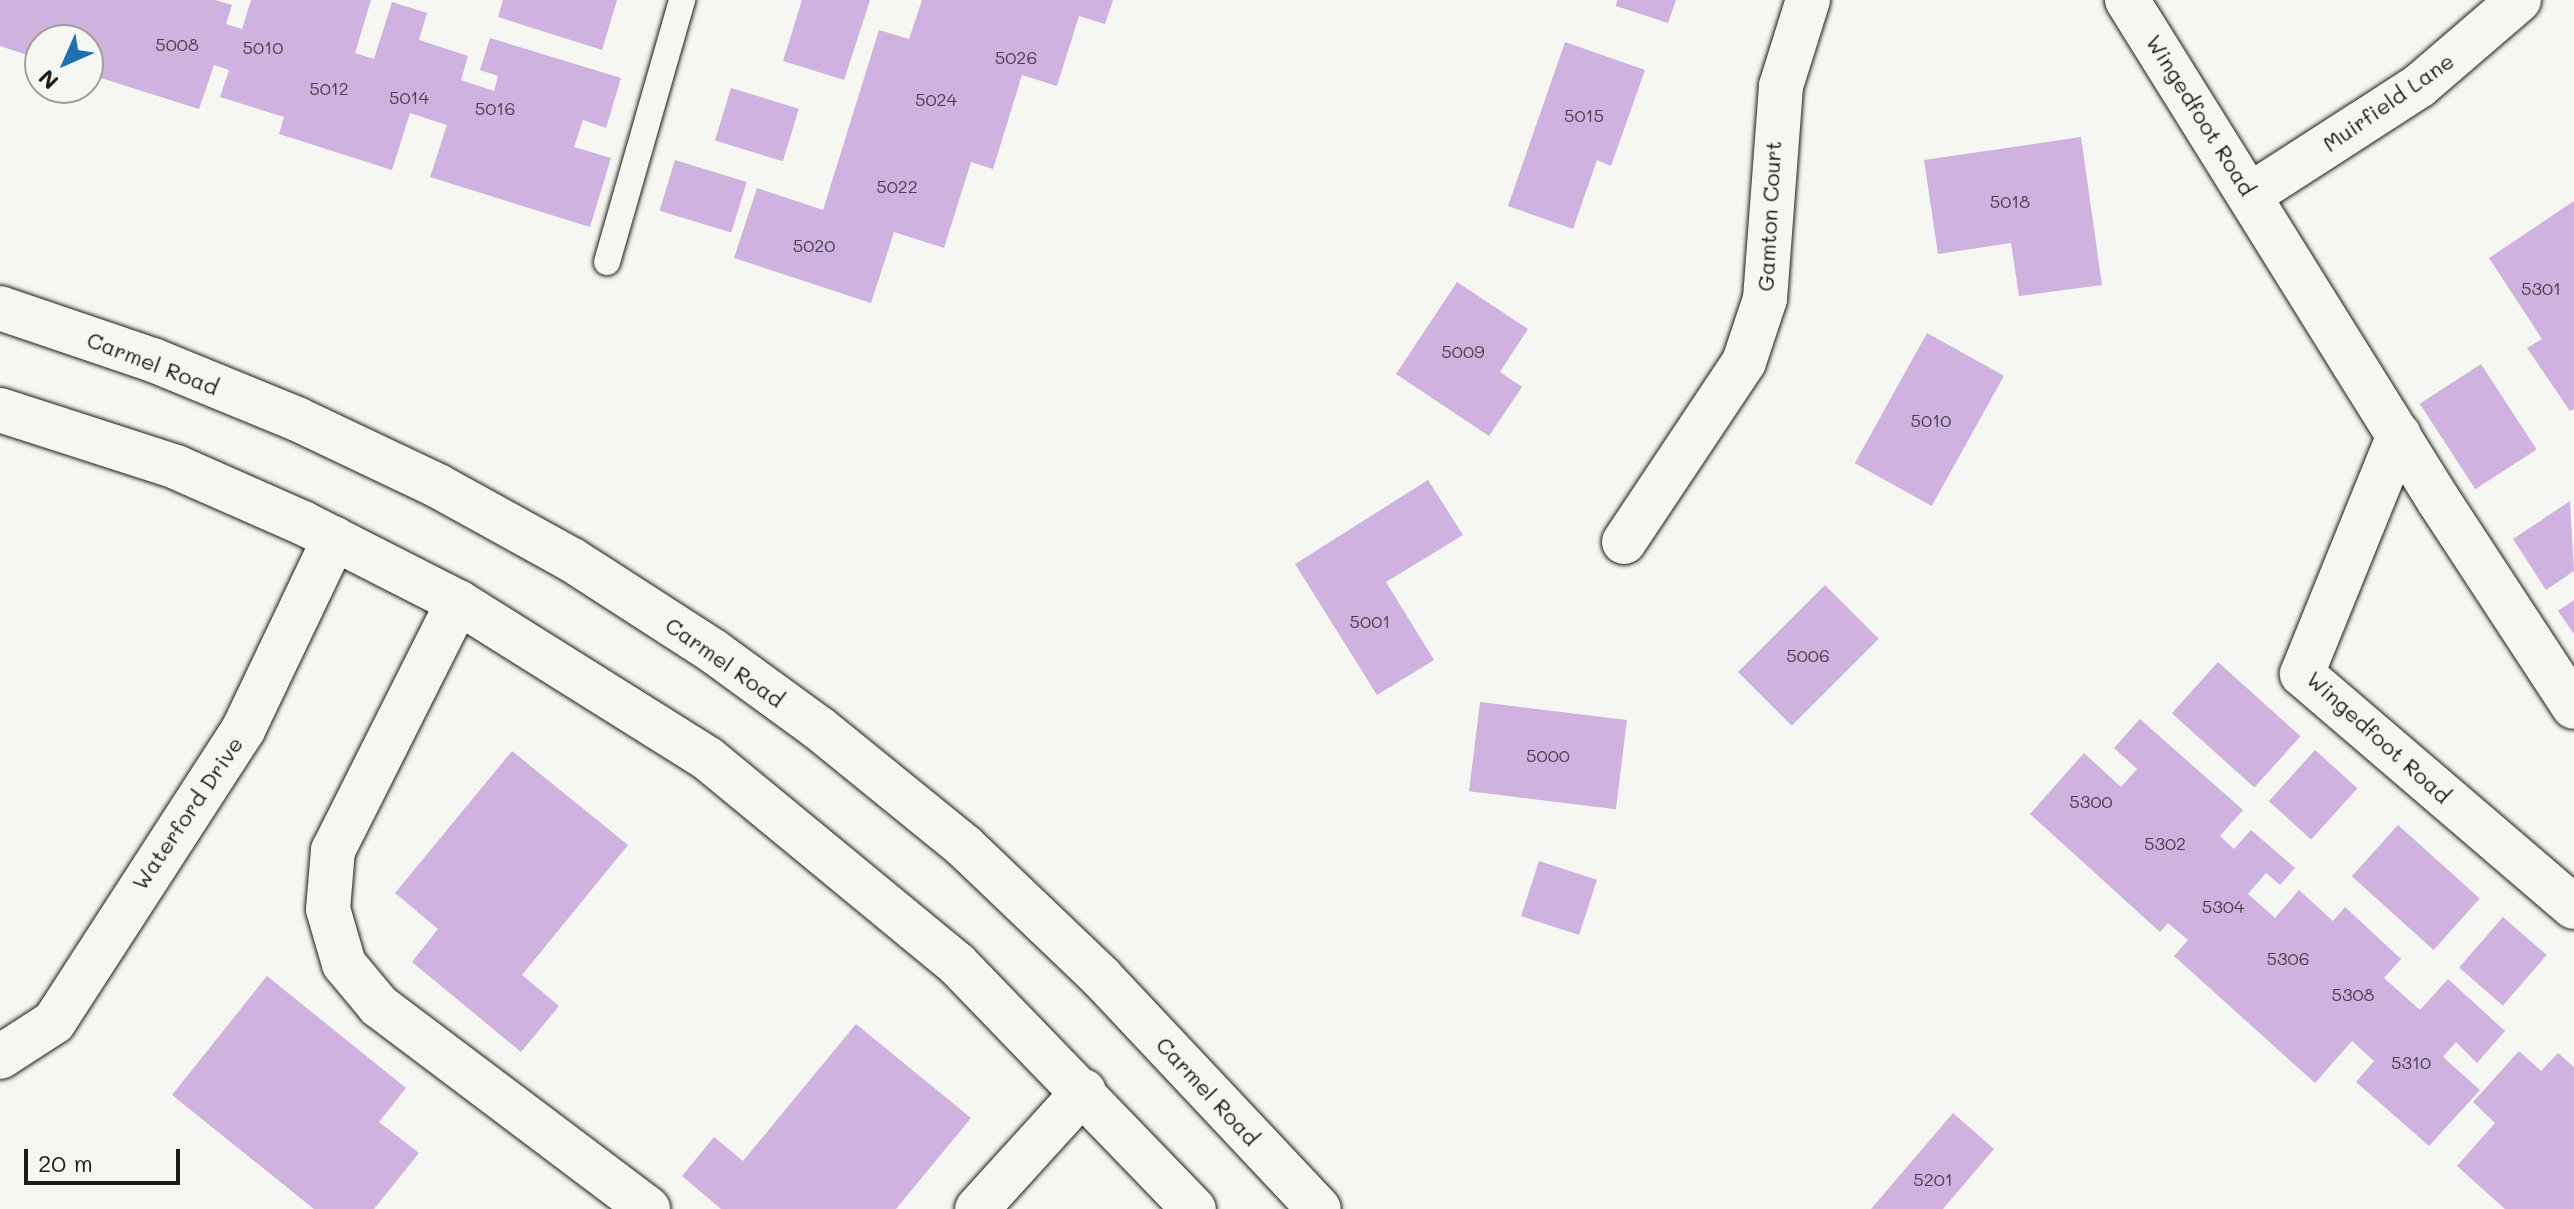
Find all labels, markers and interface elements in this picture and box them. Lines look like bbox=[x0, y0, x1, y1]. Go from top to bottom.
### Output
north arrow bbox=[24, 24, 104, 104]
street label: Wingedfoot Road bbox=[2141, 30, 2261, 200]
house number: 5008 bbox=[155, 33, 199, 55]
house number: 5010 bbox=[243, 36, 283, 58]
house number: 5026 bbox=[995, 46, 1037, 68]
street label: Muirfield Lane bbox=[2317, 47, 2459, 157]
text: N bbox=[32, 64, 64, 96]
house number: 5012 bbox=[309, 77, 349, 99]
house number: 5014 bbox=[389, 86, 429, 108]
house number: 5024 bbox=[915, 88, 957, 110]
house number: 5016 bbox=[475, 97, 515, 119]
house number: 5015 bbox=[1564, 104, 1604, 126]
street label: Gamton Court bbox=[1752, 140, 1786, 292]
house number: 5022 bbox=[876, 175, 918, 197]
house number: 5018 bbox=[1990, 190, 2030, 212]
house number: 5020 bbox=[793, 234, 835, 256]
house number: 5301 bbox=[2521, 277, 2561, 299]
street label: Carmel Road bbox=[83, 326, 223, 400]
house number: 5009 bbox=[1441, 340, 1485, 362]
house number: 5010 bbox=[1911, 409, 1951, 431]
house number: 5001 bbox=[1350, 610, 1390, 632]
street label: Carmel Road bbox=[661, 611, 789, 713]
house number: 5006 bbox=[1786, 644, 1830, 666]
street label: Wingedfoot Road bbox=[2302, 665, 2456, 809]
street label: Waterford Drive bbox=[126, 731, 248, 895]
house number: 5000 bbox=[1526, 744, 1570, 766]
house number: 5300 bbox=[2069, 790, 2113, 812]
house number: 5302 bbox=[2144, 832, 2186, 854]
house number: 5304 bbox=[2202, 895, 2244, 917]
house number: 5306 bbox=[2266, 947, 2310, 969]
house number: 5308 bbox=[2331, 983, 2375, 1005]
street label: Carmel Road bbox=[1151, 1031, 1265, 1151]
house number: 5310 bbox=[2391, 1051, 2431, 1073]
scale bar bbox=[28, 1133, 184, 1183]
text: 20 m bbox=[38, 1147, 93, 1178]
house number: 5201 bbox=[1913, 1168, 1953, 1190]

